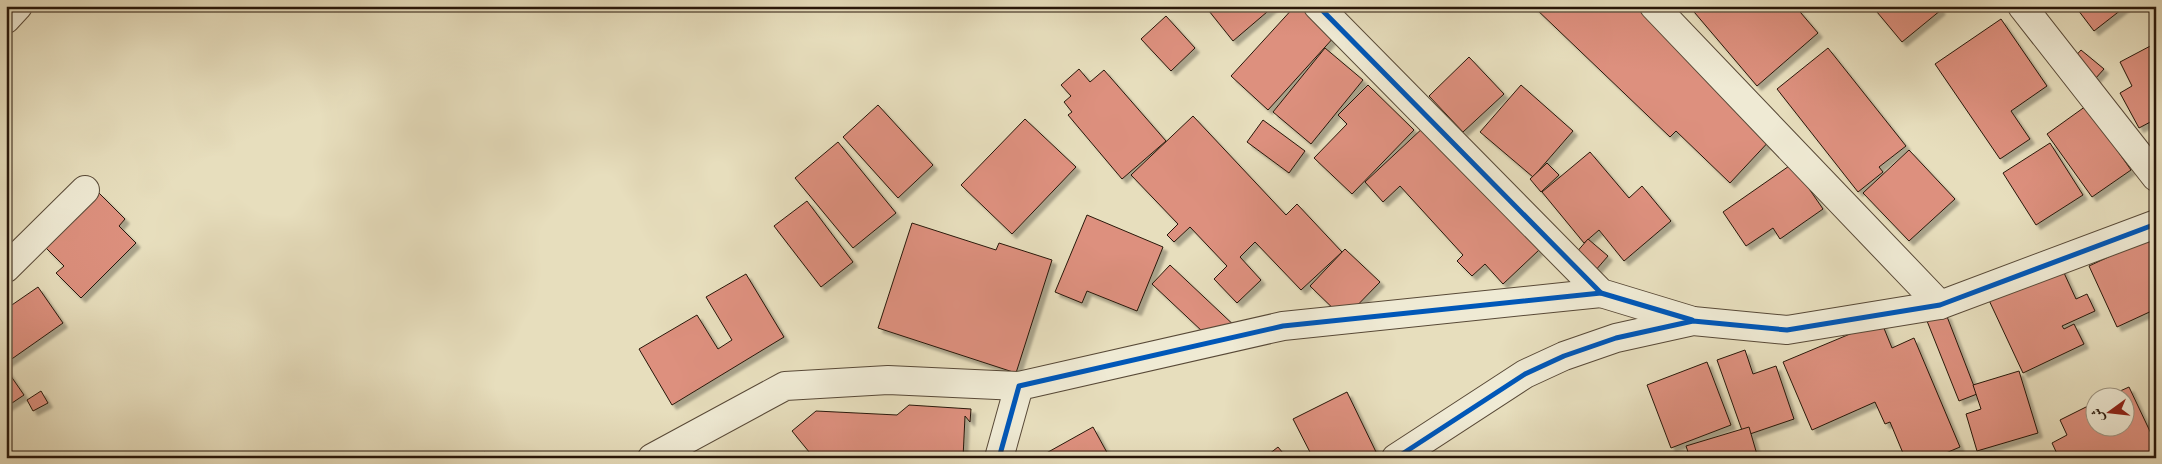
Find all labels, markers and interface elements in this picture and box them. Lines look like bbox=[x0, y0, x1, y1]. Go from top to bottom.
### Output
north arrow bbox=[2084, 386, 2134, 436]
text: ش bbox=[2087, 406, 2109, 424]

